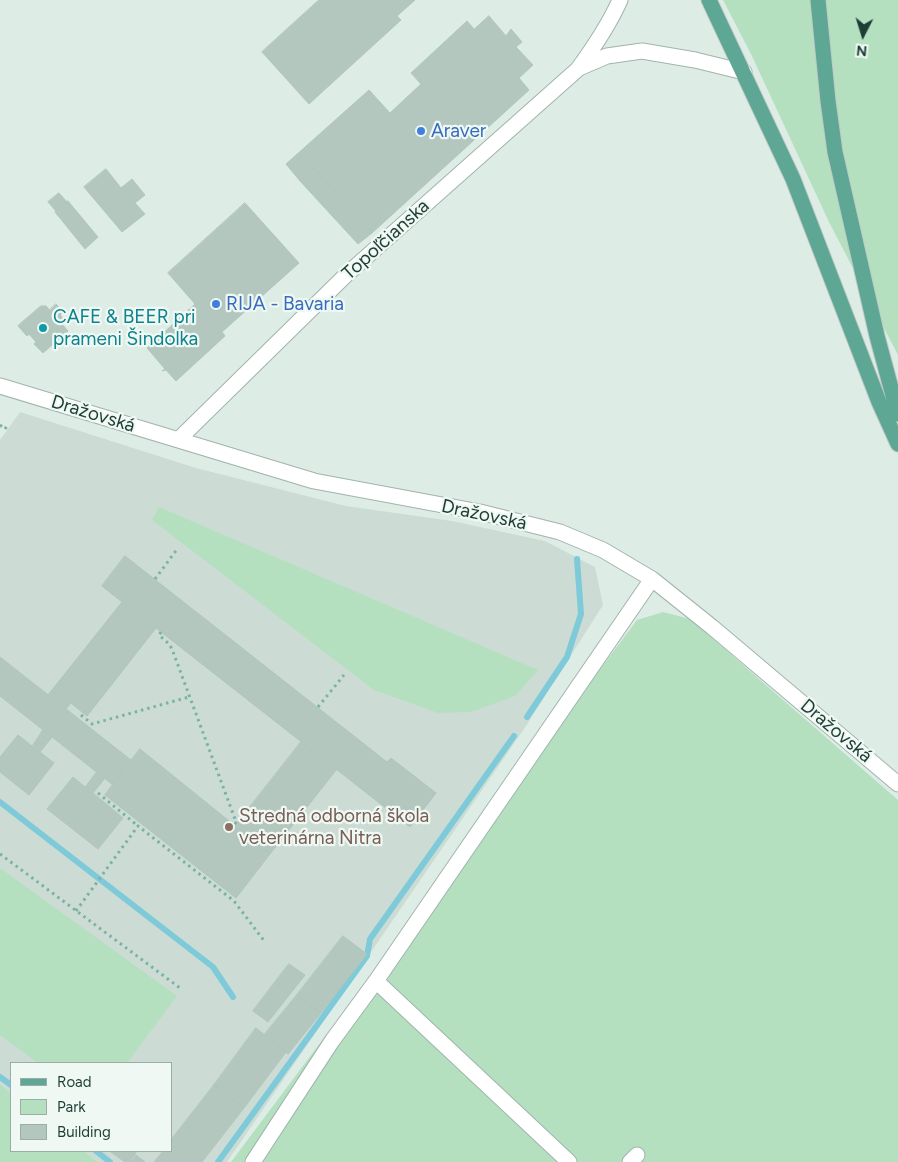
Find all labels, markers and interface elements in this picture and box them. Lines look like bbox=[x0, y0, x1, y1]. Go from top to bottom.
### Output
north arrow bbox=[838, 10, 888, 60]
text: N bbox=[856, 42, 868, 59]
place label: Araver bbox=[431, 120, 486, 142]
marker: Araver bbox=[415, 125, 427, 137]
street label: Topoľčianska bbox=[338, 195, 434, 285]
place label: RIJA - Bavaria bbox=[226, 293, 344, 315]
marker: RIJA - Bavaria bbox=[210, 298, 222, 310]
place label: CAFE & BEER pri prameni Šindolka bbox=[53, 306, 198, 350]
marker: CAFE & BEER pri prameni Šindolka bbox=[37, 322, 49, 334]
street label: Dražovská bbox=[48, 390, 138, 438]
street label: Dražovská bbox=[439, 495, 529, 535]
street label: Dražovská bbox=[795, 694, 877, 768]
place label: Stredná odborná škola veterinárna Nitra bbox=[239, 805, 429, 849]
marker: Stredná odborná škola veterinárna Nitra bbox=[223, 821, 235, 833]
legend bbox=[10, 1062, 172, 1152]
text: Road bbox=[57, 1073, 92, 1091]
text: Park bbox=[57, 1098, 86, 1116]
text: Building bbox=[57, 1123, 111, 1141]

